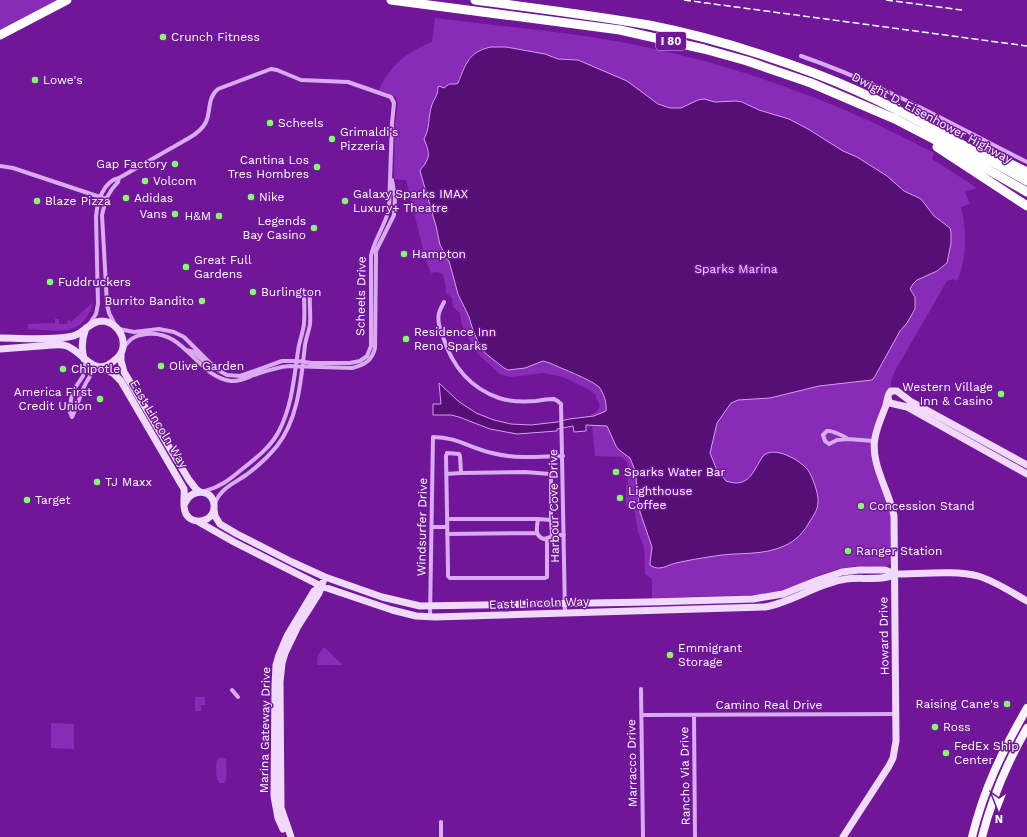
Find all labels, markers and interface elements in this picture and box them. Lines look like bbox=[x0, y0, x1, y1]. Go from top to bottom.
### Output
place label: Crunch Fitness bbox=[171, 30, 260, 44]
marker: Crunch Fitness bbox=[158, 32, 168, 42]
road number: I 80 bbox=[656, 32, 686, 50]
street label: Dwight D. Eisenhower Highway bbox=[849, 70, 1015, 167]
place label: Lowe's bbox=[43, 73, 83, 87]
marker: Lowe's bbox=[30, 75, 40, 85]
place label: Scheels bbox=[278, 116, 324, 130]
marker: Scheels bbox=[265, 118, 275, 128]
place label: Grimaldi's Pizzeria bbox=[340, 125, 398, 153]
marker: Grimaldi's Pizzeria bbox=[327, 134, 337, 144]
place label: Cantina Los Tres Hombres bbox=[228, 153, 309, 181]
place label: Gap Factory bbox=[96, 157, 168, 171]
marker: Gap Factory bbox=[170, 159, 180, 169]
marker: Cantina Los Tres Hombres bbox=[312, 162, 322, 172]
place label: Volcom bbox=[153, 174, 196, 188]
marker: Volcom bbox=[140, 176, 150, 186]
place label: Galaxy Sparks IMAX Luxury+ Theatre bbox=[353, 187, 468, 215]
place label: Nike bbox=[259, 190, 285, 204]
place label: Adidas bbox=[134, 191, 173, 205]
marker: Nike bbox=[246, 192, 256, 202]
marker: Adidas bbox=[121, 193, 131, 203]
place label: Blaze Pizza bbox=[45, 194, 111, 208]
marker: Blaze Pizza bbox=[32, 196, 42, 206]
marker: Galaxy Sparks IMAX Luxury+ Theatre bbox=[340, 196, 350, 206]
place label: Vans bbox=[139, 207, 167, 221]
marker: Vans bbox=[170, 209, 180, 219]
place label: H&M bbox=[184, 209, 211, 223]
marker: H&M bbox=[214, 211, 224, 221]
place label: Legends Bay Casino bbox=[243, 214, 306, 242]
marker: Legends Bay Casino bbox=[309, 223, 319, 233]
place label: Hampton bbox=[412, 247, 466, 261]
marker: Hampton bbox=[399, 249, 409, 259]
place label: Great Full Gardens bbox=[194, 253, 252, 281]
street label: Scheels Drive bbox=[353, 256, 369, 336]
marker: Great Full Gardens bbox=[181, 262, 191, 272]
park label: Sparks Marina bbox=[694, 262, 778, 276]
place label: Fuddruckers bbox=[58, 275, 131, 289]
marker: Fuddruckers bbox=[45, 277, 55, 287]
place label: Burlington bbox=[261, 285, 321, 299]
marker: Burlington bbox=[248, 287, 258, 297]
place label: Burrito Bandito bbox=[104, 294, 194, 308]
marker: Burrito Bandito bbox=[197, 296, 207, 306]
place label: Residence Inn Reno Sparks bbox=[414, 325, 496, 353]
marker: Residence Inn Reno Sparks bbox=[401, 334, 411, 344]
place label: Olive Garden bbox=[169, 359, 244, 373]
marker: Olive Garden bbox=[156, 361, 166, 371]
place label: Chipotle bbox=[71, 362, 120, 376]
marker: Chipotle bbox=[58, 364, 68, 374]
street label: East Lincoln Way bbox=[127, 377, 191, 471]
place label: Western Village Inn & Casino bbox=[902, 380, 993, 408]
place label: America First Credit Union bbox=[14, 385, 92, 413]
marker: Western Village Inn & Casino bbox=[996, 389, 1006, 399]
marker: America First Credit Union bbox=[95, 394, 105, 404]
street label: Harbour Cove Drive bbox=[546, 449, 562, 563]
place label: Sparks Water Bar bbox=[624, 465, 726, 479]
marker: Sparks Water Bar bbox=[611, 467, 621, 477]
place label: TJ Maxx bbox=[105, 475, 152, 489]
marker: TJ Maxx bbox=[92, 477, 102, 487]
street label: Windsurfer Drive bbox=[414, 478, 430, 576]
place label: Lighthouse Coffee bbox=[628, 484, 692, 512]
place label: Target bbox=[35, 493, 71, 507]
marker: Lighthouse Coffee bbox=[615, 493, 625, 503]
marker: Target bbox=[22, 495, 32, 505]
place label: Concession Stand bbox=[869, 499, 975, 513]
marker: Concession Stand bbox=[856, 501, 866, 511]
place label: Ranger Station bbox=[856, 544, 942, 558]
marker: Ranger Station bbox=[843, 546, 853, 556]
street label: East Lincoln Way bbox=[489, 594, 590, 612]
street label: Howard Drive bbox=[876, 597, 892, 675]
place label: Emmigrant Storage bbox=[678, 641, 742, 669]
marker: Emmigrant Storage bbox=[665, 650, 675, 660]
street label: Marina Gateway Drive bbox=[257, 667, 273, 793]
place label: Raising Cane's bbox=[915, 697, 999, 711]
street label: Camino Real Drive bbox=[715, 698, 823, 712]
marker: Raising Cane's bbox=[1002, 699, 1012, 709]
street label: Marracco Drive bbox=[624, 719, 640, 807]
place label: Ross bbox=[943, 720, 971, 734]
marker: Ross bbox=[930, 722, 940, 732]
street label: Rancho Via Drive bbox=[677, 726, 693, 825]
place label: FedEx Ship Center bbox=[954, 739, 1019, 767]
marker: FedEx Ship Center bbox=[941, 748, 951, 758]
north arrow bbox=[979, 789, 1019, 829]
text: N bbox=[995, 812, 1003, 825]

